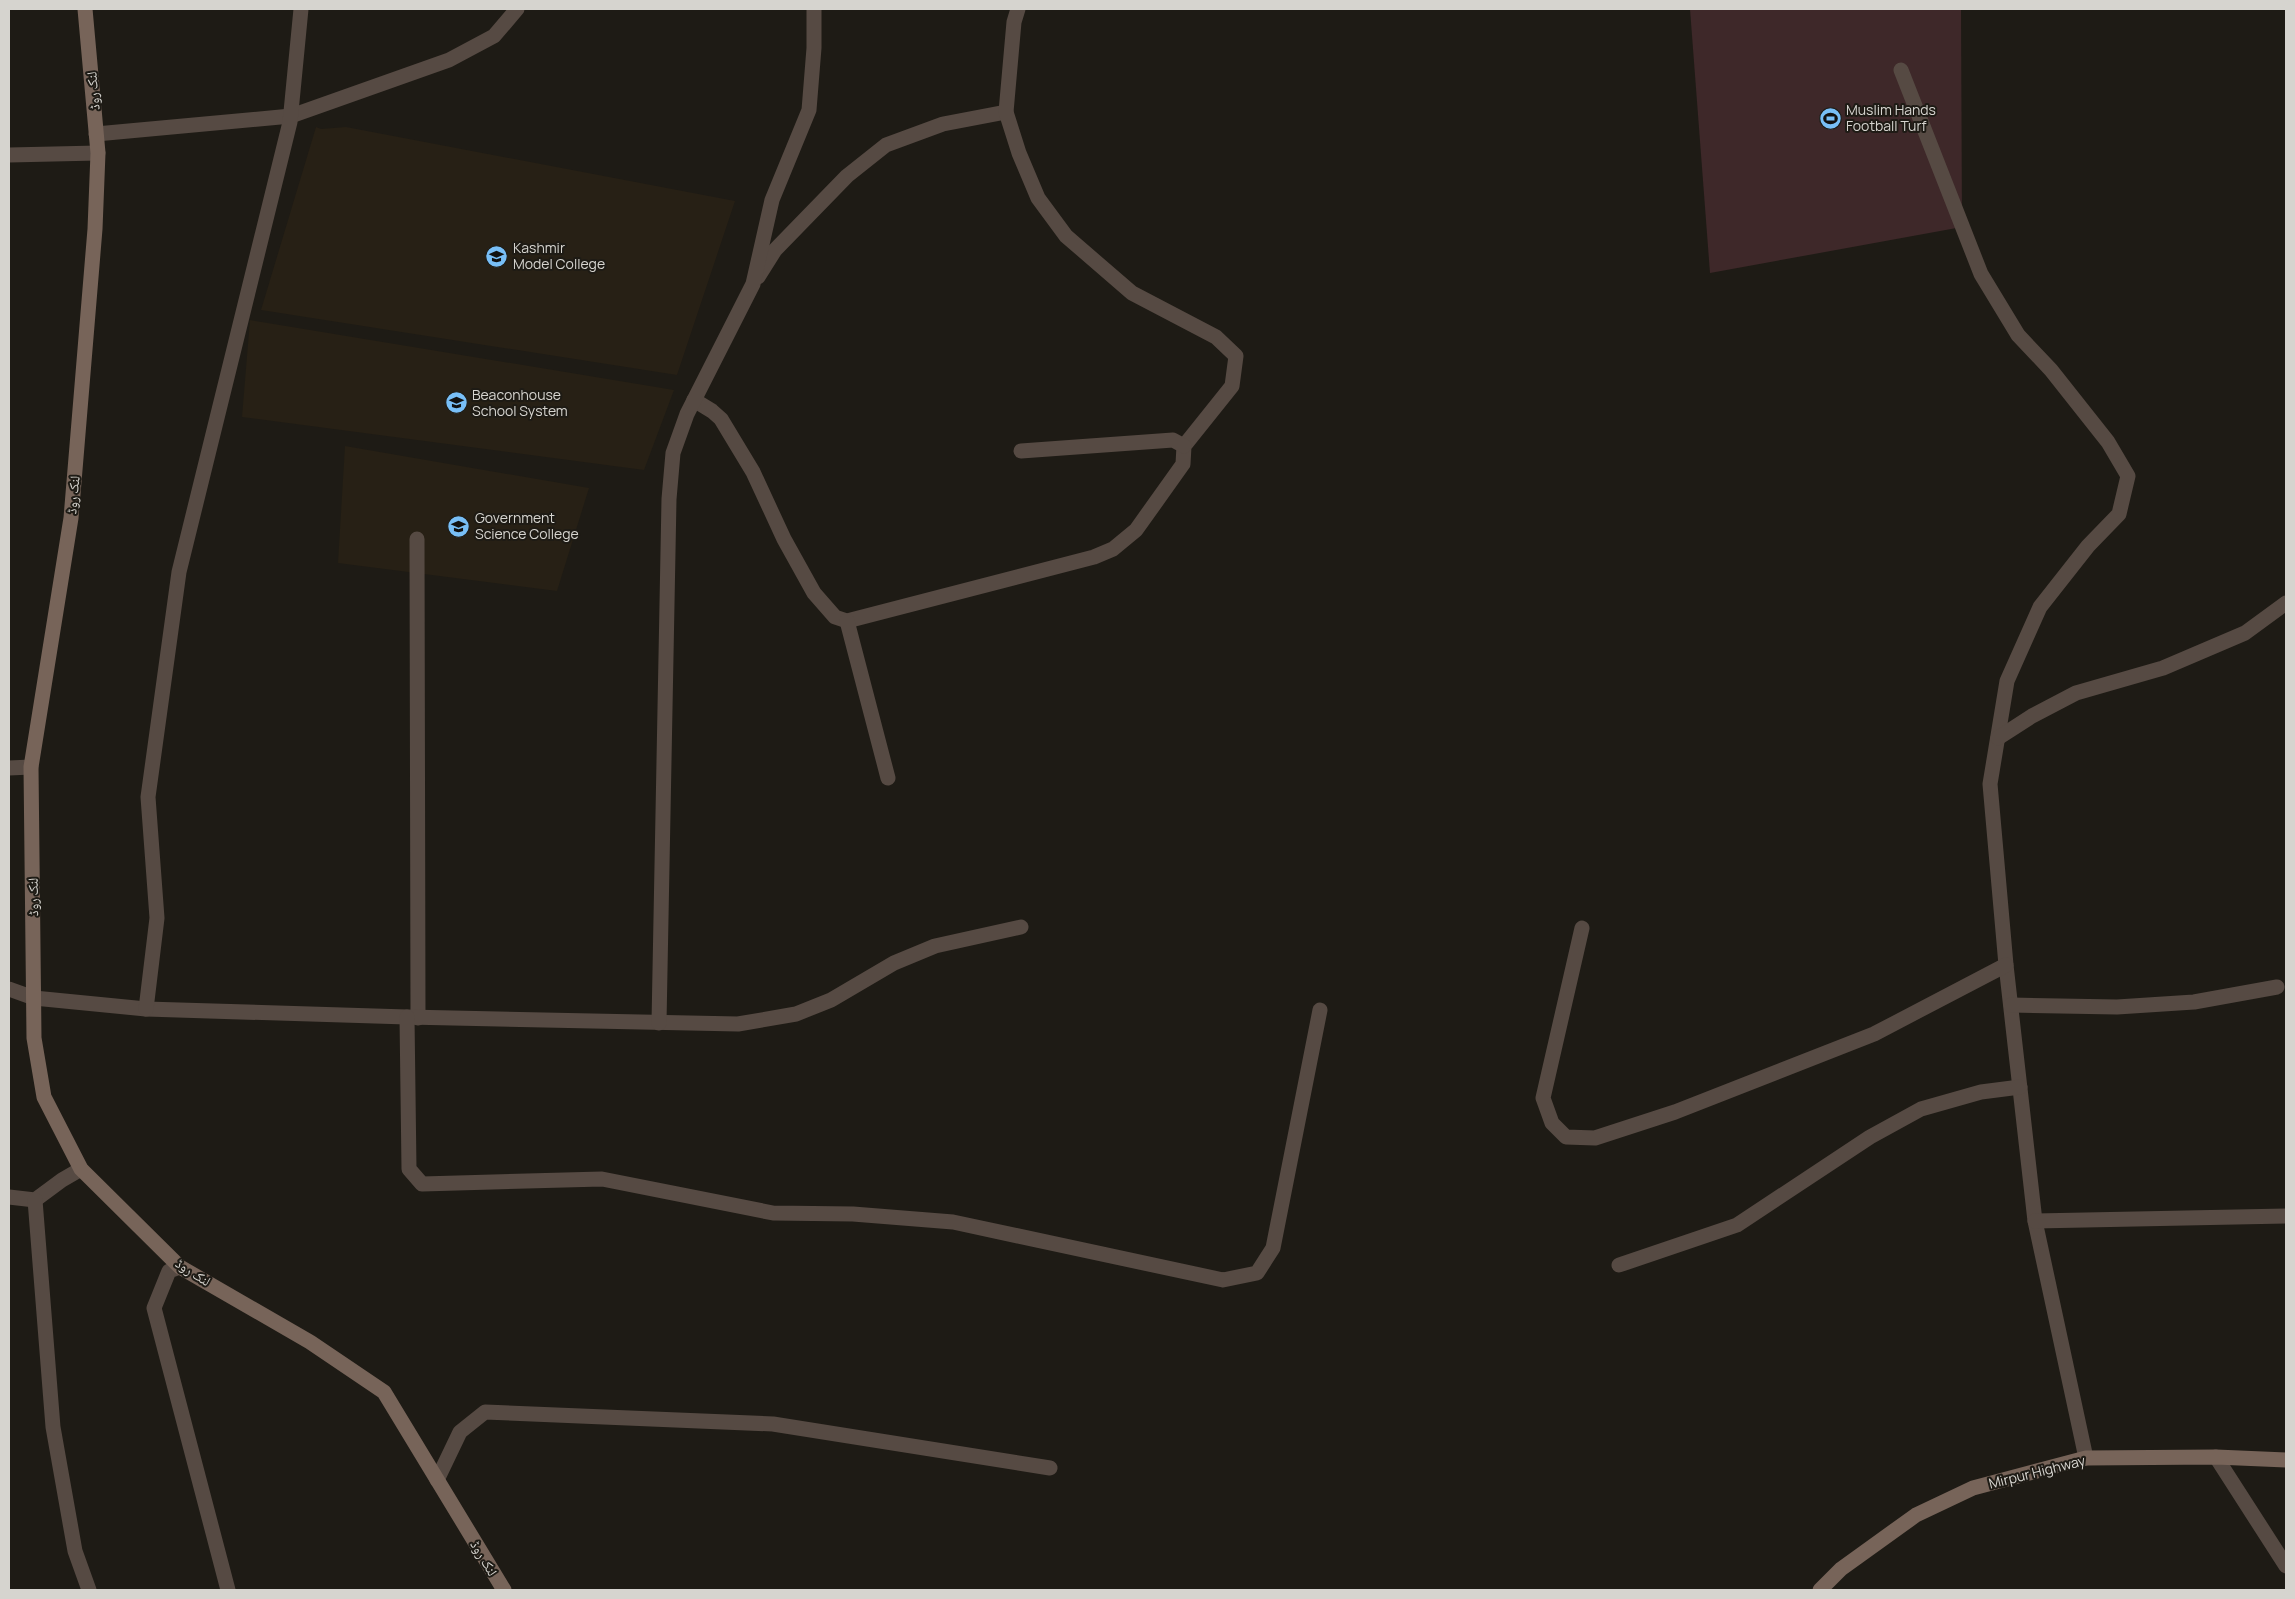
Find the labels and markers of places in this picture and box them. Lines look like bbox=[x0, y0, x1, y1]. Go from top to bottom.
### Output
place label: Muslim Hands Football Turf bbox=[1846, 100, 1936, 135]
sports icon: Muslim Hands Football Turf bbox=[1818, 106, 1842, 130]
place label: Kashmir Model College bbox=[513, 238, 605, 273]
school or university icon: Kashmir Model College bbox=[485, 244, 509, 268]
place label: Beaconhouse School System bbox=[472, 385, 568, 420]
school or university icon: Beaconhouse School System bbox=[444, 391, 468, 415]
place label: Government Science College bbox=[475, 508, 579, 543]
school or university icon: Government Science College bbox=[447, 514, 471, 538]

